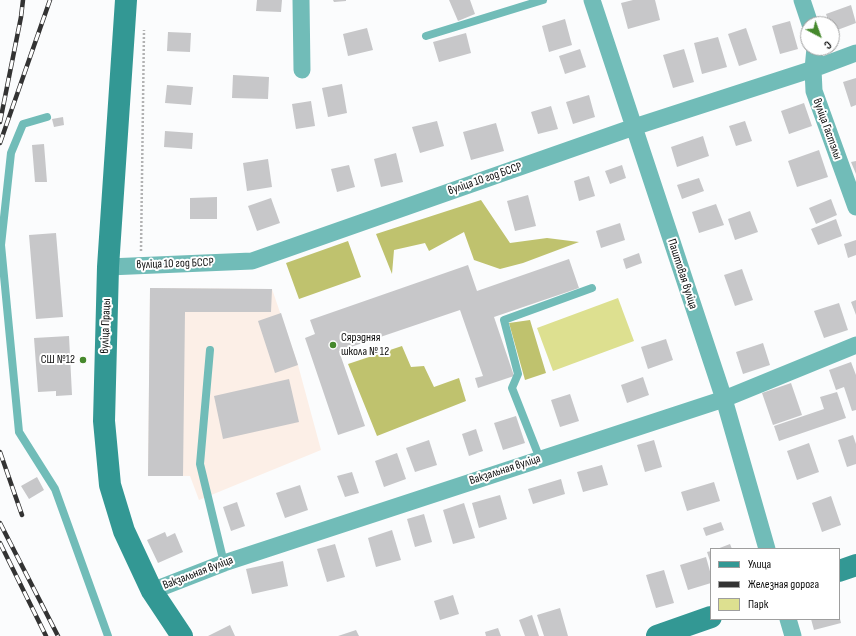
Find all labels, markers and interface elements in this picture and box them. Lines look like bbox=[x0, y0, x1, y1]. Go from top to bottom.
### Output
north arrow bbox=[800, 16, 840, 56]
text: С bbox=[821, 38, 834, 51]
street label: вуліца Гастэлы bbox=[809, 96, 845, 162]
street label: вуліца 10 год БССР bbox=[446, 160, 524, 198]
street label: Паштовая вуліца bbox=[664, 237, 700, 311]
street label: вуліца 10 год БССР bbox=[136, 255, 214, 273]
street label: вуліца Працы bbox=[98, 298, 114, 354]
place label: Сярэдняя школа № 12 bbox=[341, 331, 389, 359]
marker: Сярэдняя школа № 12 bbox=[328, 340, 338, 350]
place label: СШ №12 bbox=[41, 353, 75, 367]
marker: СШ №12 bbox=[78, 355, 88, 365]
street label: Вакзальная вуліца bbox=[467, 452, 543, 488]
legend bbox=[710, 548, 840, 620]
street label: Вакзальная вуліца bbox=[161, 553, 235, 593]
text: Улица bbox=[748, 557, 771, 572]
text: Железная дорога bbox=[748, 577, 819, 592]
text: Парк bbox=[748, 597, 768, 612]

